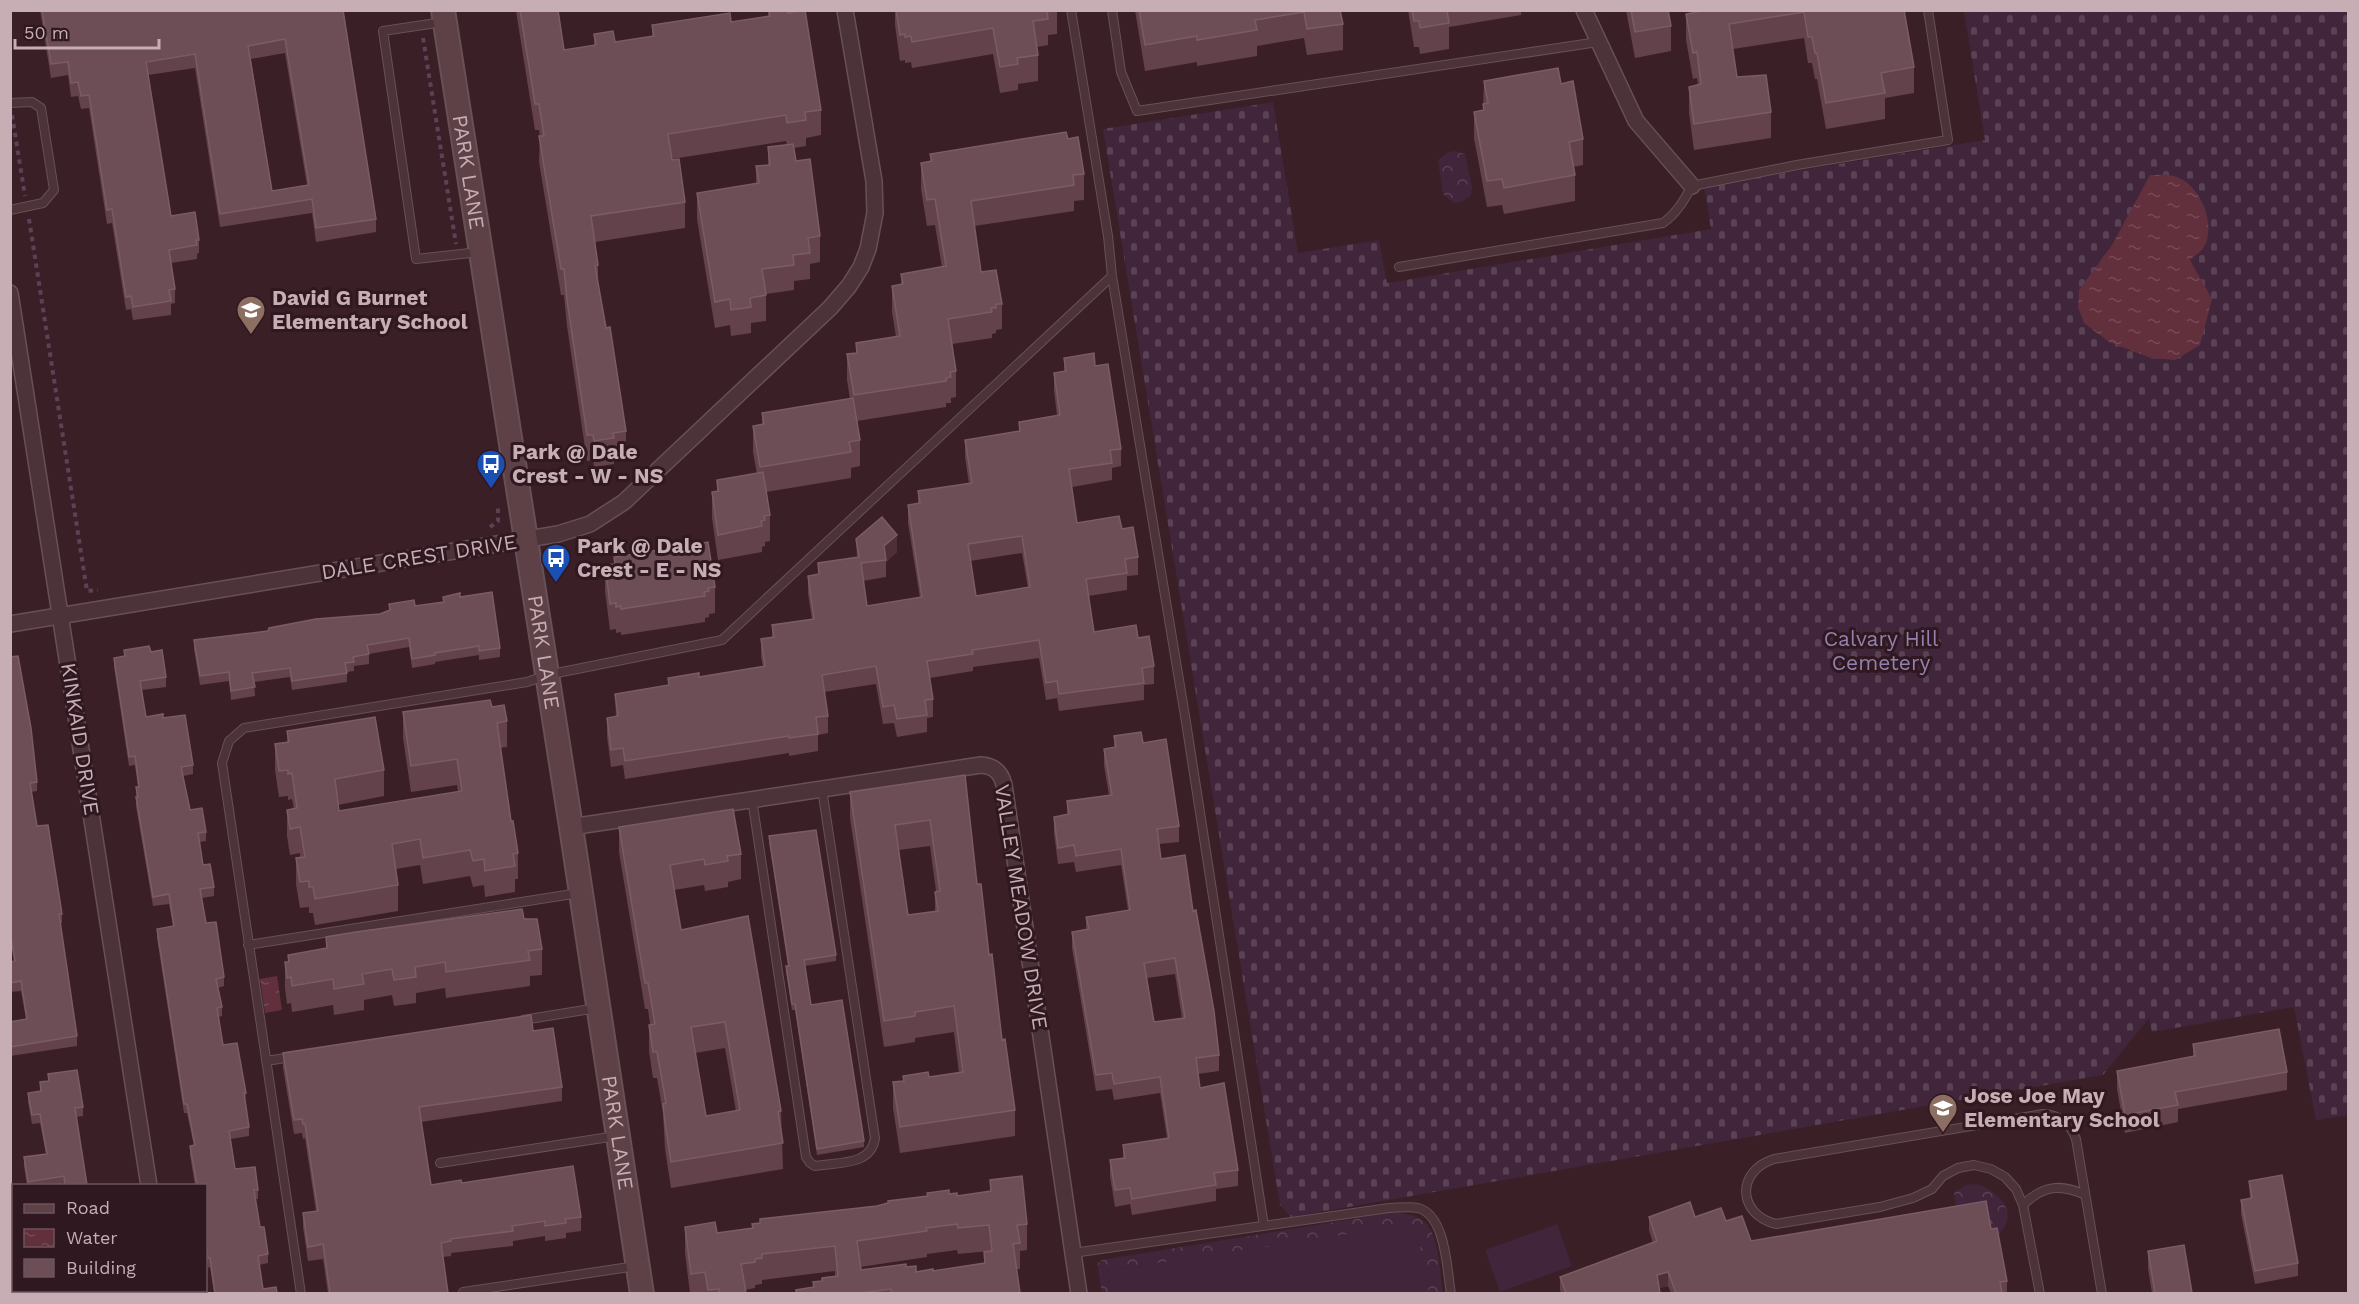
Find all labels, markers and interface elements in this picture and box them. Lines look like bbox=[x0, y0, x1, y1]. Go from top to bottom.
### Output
scale bar bbox=[15, 12, 159, 50]
text: 50 m bbox=[24, 22, 69, 43]
street label: PARK LANE bbox=[448, 113, 490, 231]
place label: David G Burnet Elementary School bbox=[272, 285, 468, 334]
school or university icon: David G Burnet Elementary School bbox=[235, 294, 267, 336]
place label: Park @ Dale Crest - W - NS bbox=[512, 439, 663, 488]
bus stop icon: Park @ Dale Crest - W - NS bbox=[475, 448, 507, 490]
street label: DALE CREST DRIVE bbox=[319, 529, 519, 584]
place label: Park @ Dale Crest - E - NS bbox=[577, 533, 721, 582]
bus stop icon: Park @ Dale Crest - E - NS bbox=[540, 542, 572, 584]
street label: PARK LANE bbox=[523, 593, 565, 711]
park label: Calvary Hill Cemetery bbox=[1824, 626, 1939, 675]
street label: KINKAID DRIVE bbox=[56, 661, 105, 817]
street label: VALLEY MEADOW DRIVE bbox=[990, 782, 1053, 1031]
street label: PARK LANE bbox=[597, 1073, 639, 1191]
place label: Jose Joe May Elementary School bbox=[1964, 1083, 2160, 1132]
school or university icon: Jose Joe May Elementary School bbox=[1927, 1092, 1959, 1134]
legend bbox=[12, 1184, 207, 1292]
text: Road bbox=[66, 1197, 110, 1218]
text: Water bbox=[66, 1227, 118, 1248]
text: Building bbox=[66, 1257, 136, 1278]

